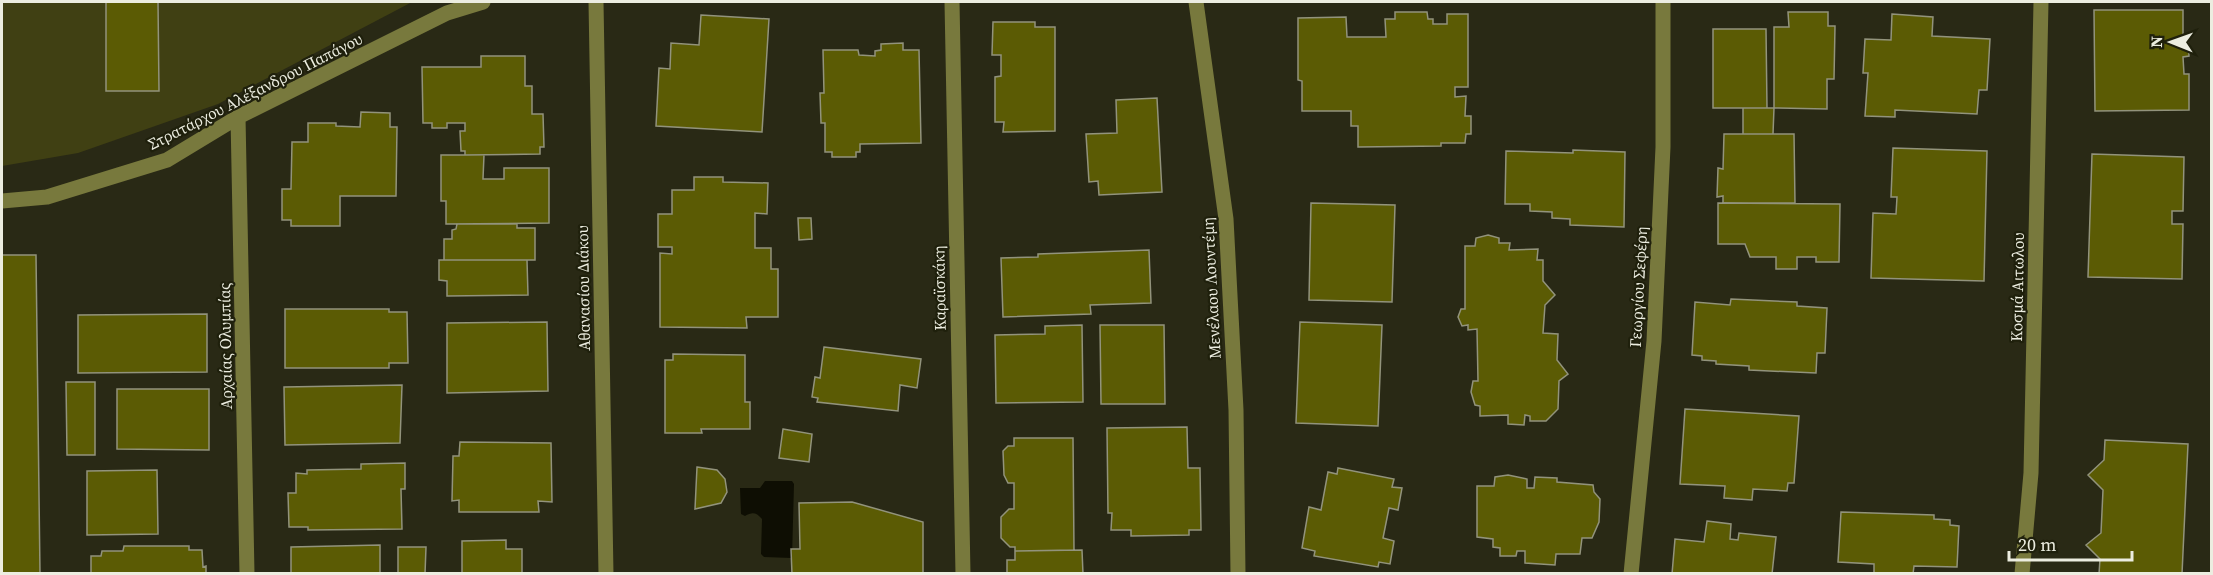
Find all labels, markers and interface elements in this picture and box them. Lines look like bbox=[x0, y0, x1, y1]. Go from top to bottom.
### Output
north arrow bbox=[2141, 12, 2201, 72]
street label: Στρατάρχου Αλέξανδρου Παπάγου bbox=[144, 27, 366, 155]
text: N bbox=[2145, 35, 2167, 48]
street label: Μενέλαου Λουντέμη bbox=[1196, 217, 1226, 359]
street label: Αθανασίου Διάκου bbox=[571, 225, 595, 351]
street label: Γεωργίου Σεφέρη bbox=[1624, 226, 1652, 348]
street label: Κοσμά Αιτωλου bbox=[2005, 232, 2029, 342]
street label: Καραϊσκάκη bbox=[927, 245, 951, 331]
street label: Αρχαίας Ολυμπίας bbox=[213, 282, 237, 410]
scale bar bbox=[2009, 524, 2132, 562]
text: 20 m bbox=[2018, 532, 2056, 557]

